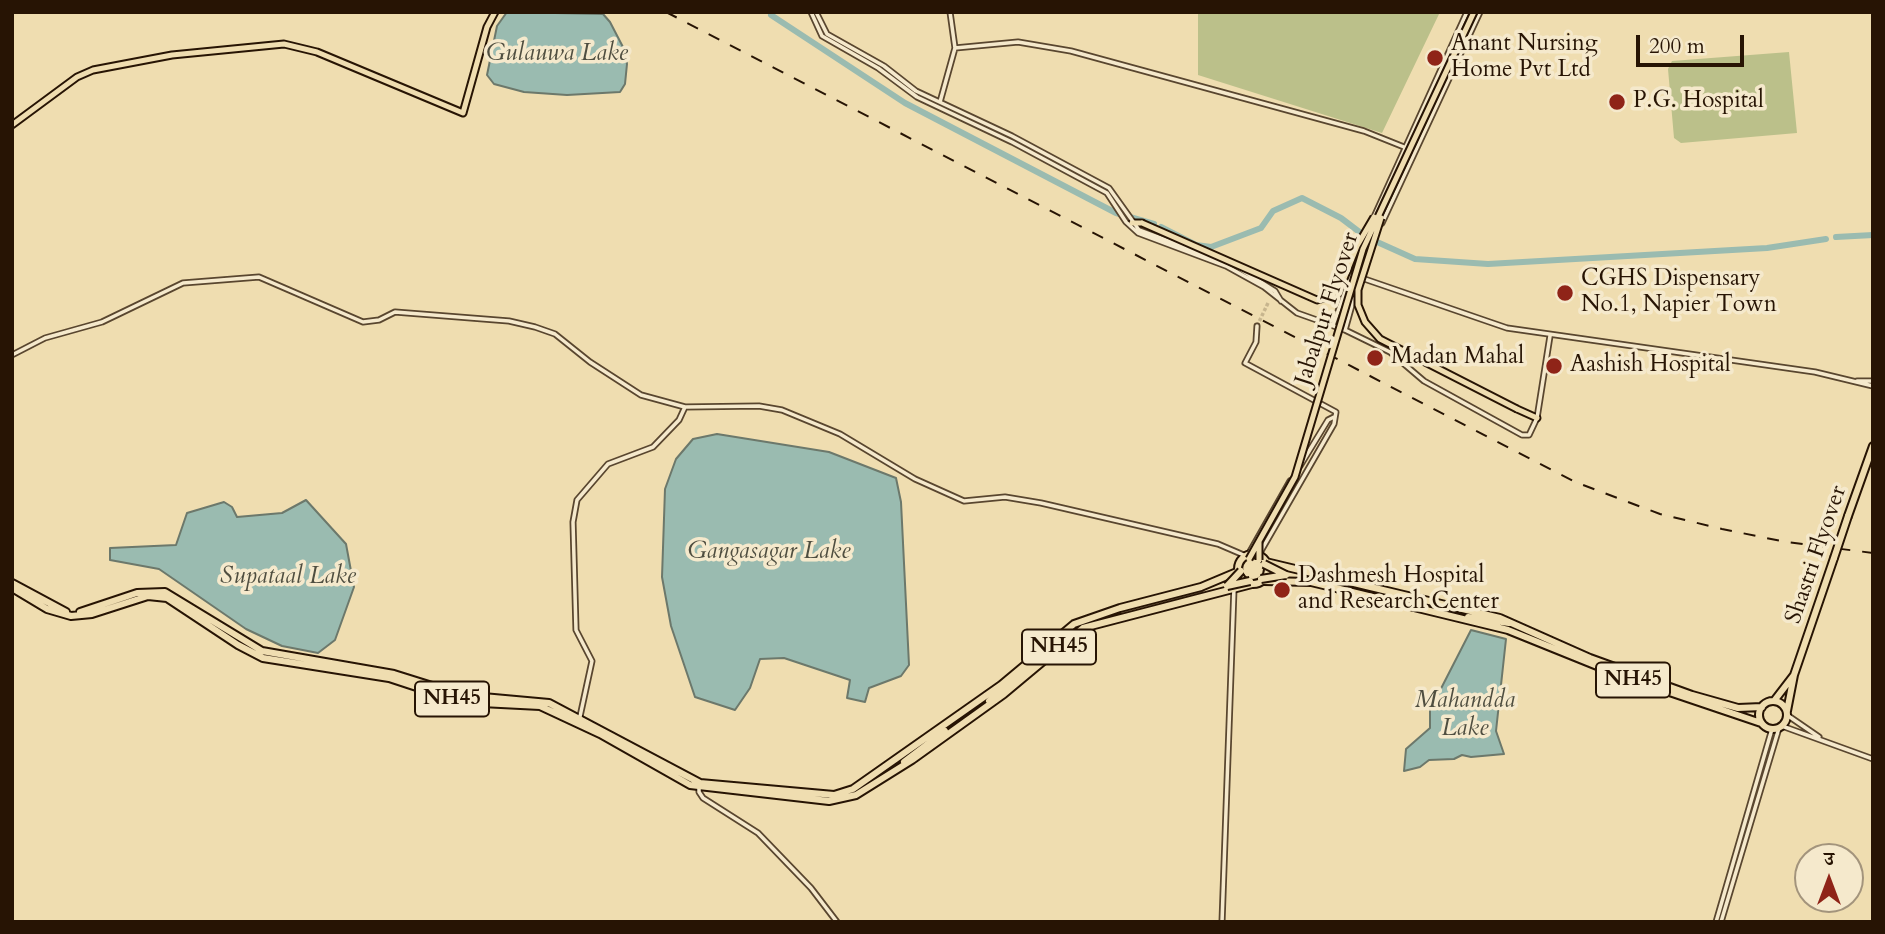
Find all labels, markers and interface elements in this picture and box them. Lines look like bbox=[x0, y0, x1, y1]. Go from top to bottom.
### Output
scale bar bbox=[1640, 21, 1748, 65]
place label: Anant Nursing Home Pvt Ltd bbox=[1451, 31, 1598, 85]
text: 200 m bbox=[1649, 32, 1705, 61]
water label: Gulauwa Lake bbox=[486, 40, 628, 68]
marker: Anant Nursing Home Pvt Ltd bbox=[1425, 48, 1445, 68]
place label: P.G. Hospital bbox=[1633, 88, 1764, 116]
marker: P.G. Hospital bbox=[1607, 92, 1627, 112]
street label: Jabalpur Flyover bbox=[1290, 229, 1366, 389]
place label: CGHS Dispensary No.1, Napier Town bbox=[1581, 266, 1777, 320]
marker: CGHS Dispensary No.1, Napier Town bbox=[1555, 283, 1575, 303]
place label: Madan Mahal bbox=[1391, 344, 1524, 372]
marker: Madan Mahal bbox=[1365, 348, 1385, 368]
place label: Aashish Hospital bbox=[1570, 352, 1731, 380]
marker: Aashish Hospital bbox=[1544, 356, 1564, 376]
street label: Shastri Flyover bbox=[1780, 482, 1854, 628]
water label: Gangasagar Lake bbox=[687, 538, 851, 566]
water label: Supataal Lake bbox=[220, 563, 356, 591]
place label: Dashmesh Hospital and Research Center bbox=[1298, 563, 1499, 617]
marker: Dashmesh Hospital and Research Center bbox=[1272, 580, 1292, 600]
road number: NH45 bbox=[1022, 630, 1096, 664]
road number: NH45 bbox=[1596, 662, 1670, 698]
road number: NH45 bbox=[415, 682, 489, 716]
water label: Mahandda Lake bbox=[1415, 687, 1515, 743]
north arrow bbox=[1794, 843, 1864, 913]
text: उ bbox=[1824, 846, 1834, 872]

